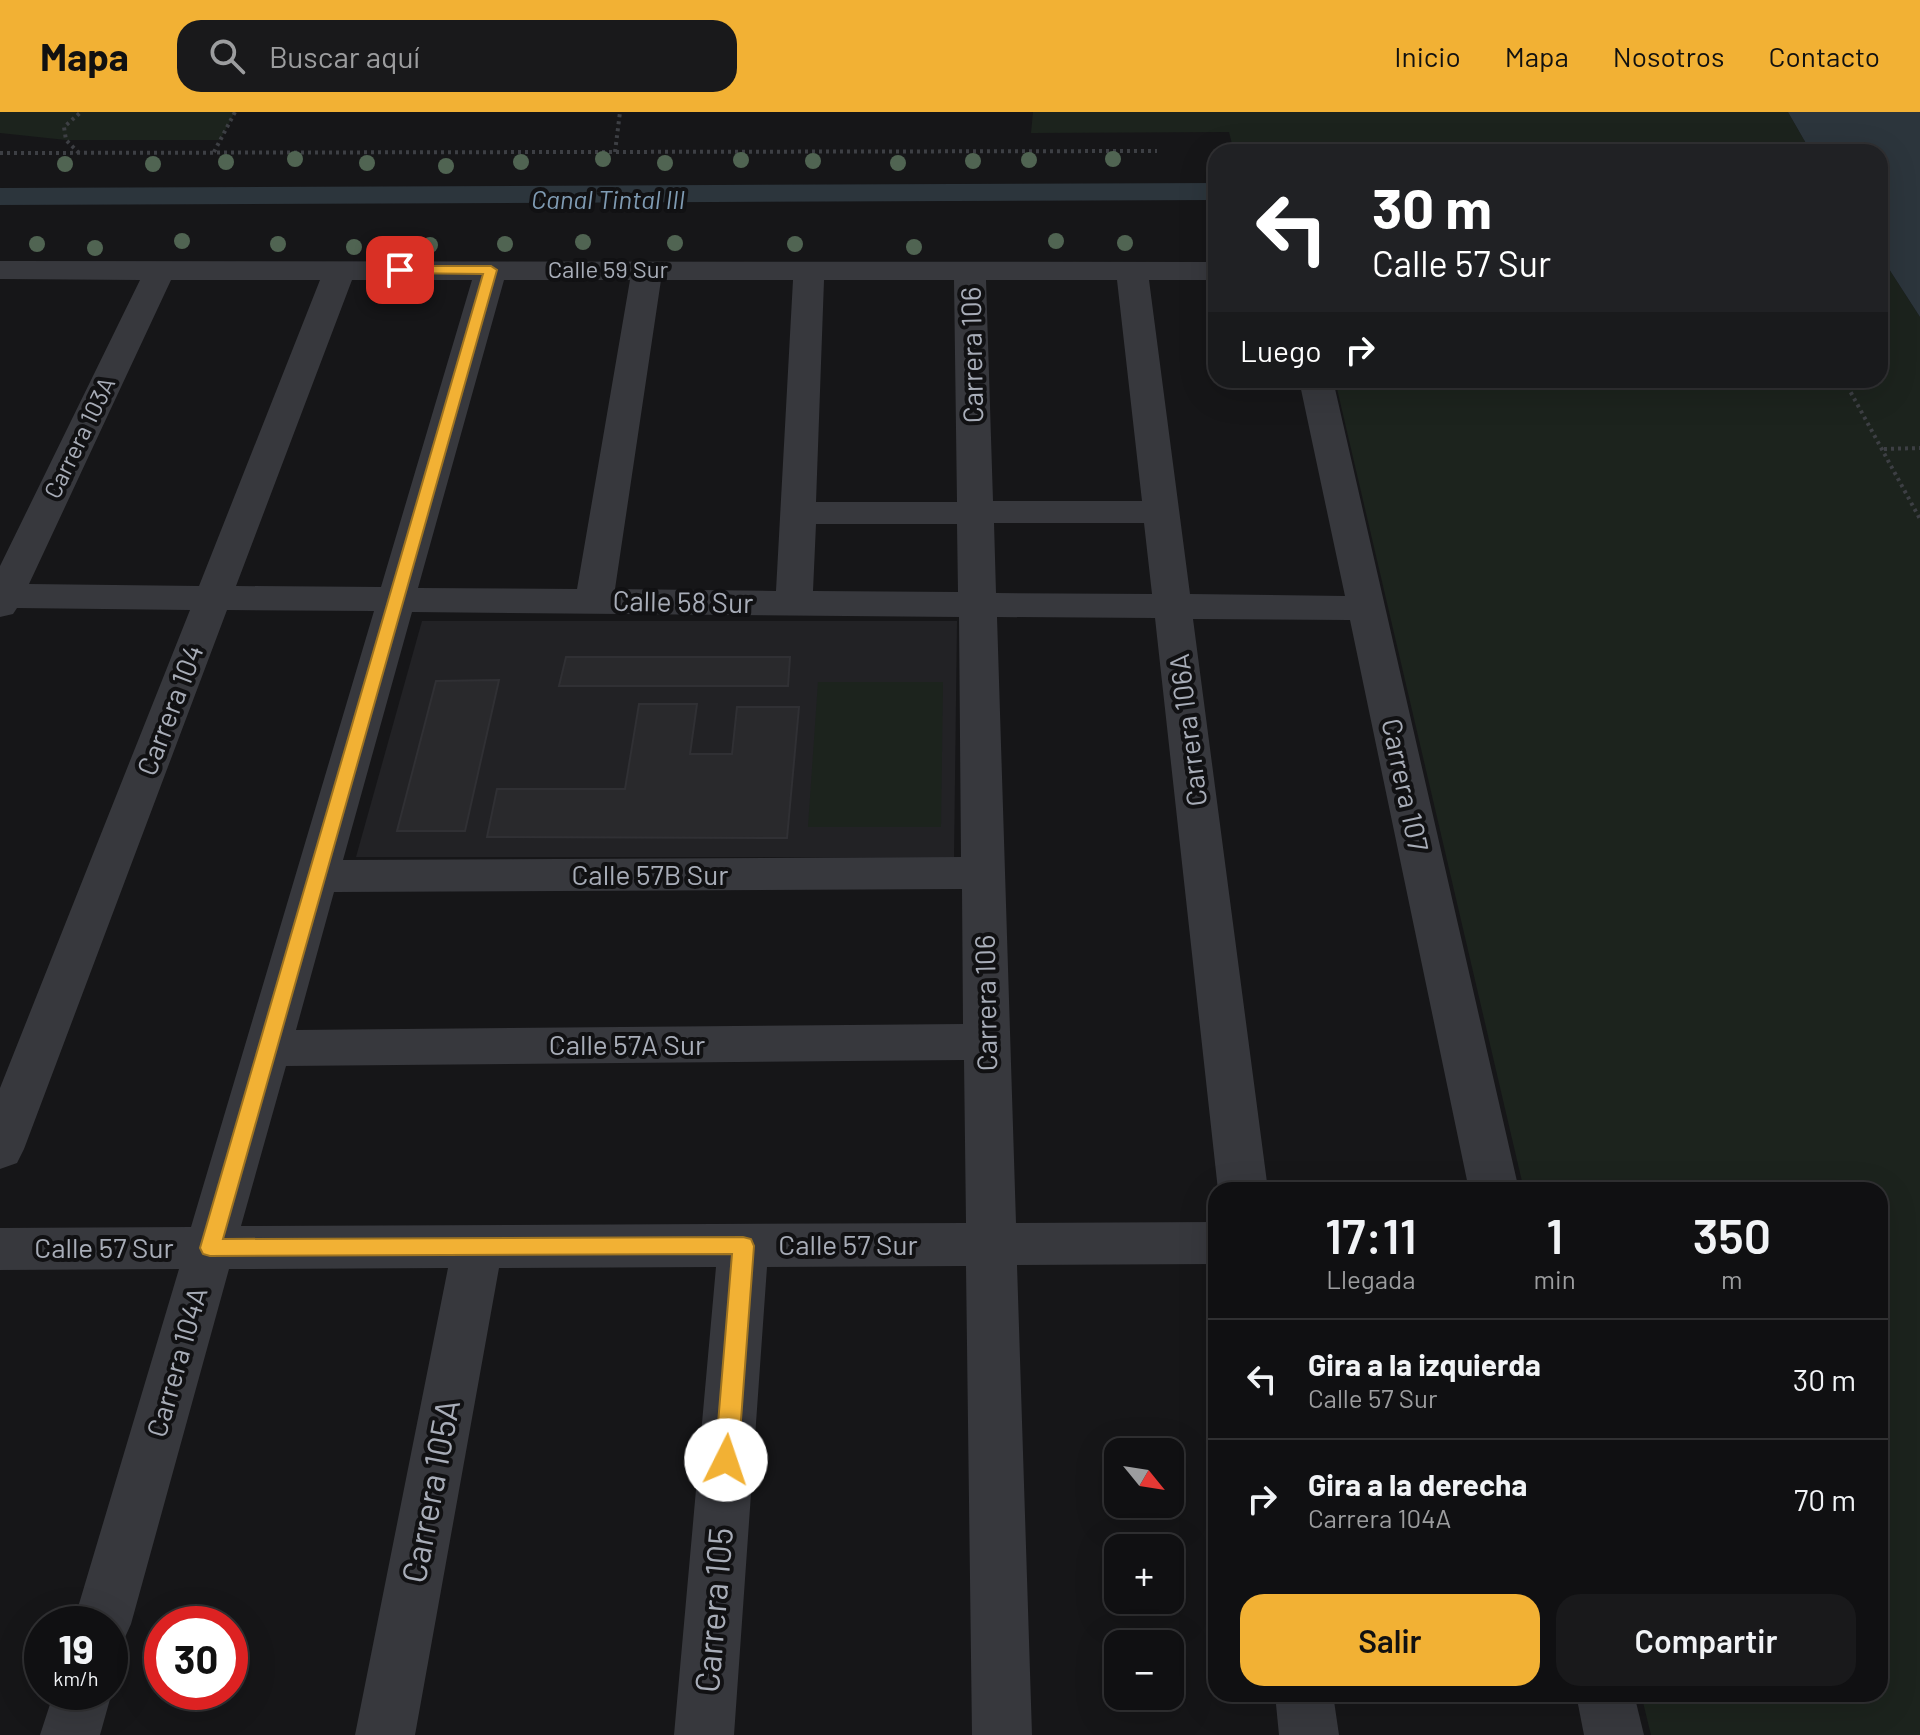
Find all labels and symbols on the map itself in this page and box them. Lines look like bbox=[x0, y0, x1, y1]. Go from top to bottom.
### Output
water label: Canal Tintal III bbox=[531, 183, 685, 214]
pin bbox=[366, 236, 434, 304]
street label: Calle 59 Sur bbox=[548, 254, 669, 283]
street label: Carrera 106 bbox=[953, 287, 989, 423]
street label: Carrera 103A bbox=[37, 372, 120, 503]
street label: Calle 58 Sur bbox=[612, 583, 754, 619]
street label: Carrera 104 bbox=[129, 639, 210, 780]
street label: Carrera 106A bbox=[1161, 652, 1213, 808]
street label: Carrera 107 bbox=[1375, 715, 1437, 854]
street label: Calle 57B Sur bbox=[572, 857, 728, 891]
street label: Carrera 106 bbox=[967, 935, 1003, 1071]
street label: Calle 57A Sur bbox=[549, 1027, 705, 1061]
street label: Calle 57 Sur bbox=[778, 1227, 918, 1261]
street label: Calle 57 Sur bbox=[34, 1230, 174, 1264]
street label: Carrera 104A bbox=[138, 1283, 214, 1441]
street label: Carrera 105A bbox=[392, 1395, 467, 1586]
position arrow bbox=[684, 1418, 768, 1502]
north arrow bbox=[1104, 1438, 1184, 1518]
street label: Carrera 105 bbox=[685, 1526, 740, 1694]
speed limit sign: 30 bbox=[144, 1606, 248, 1710]

